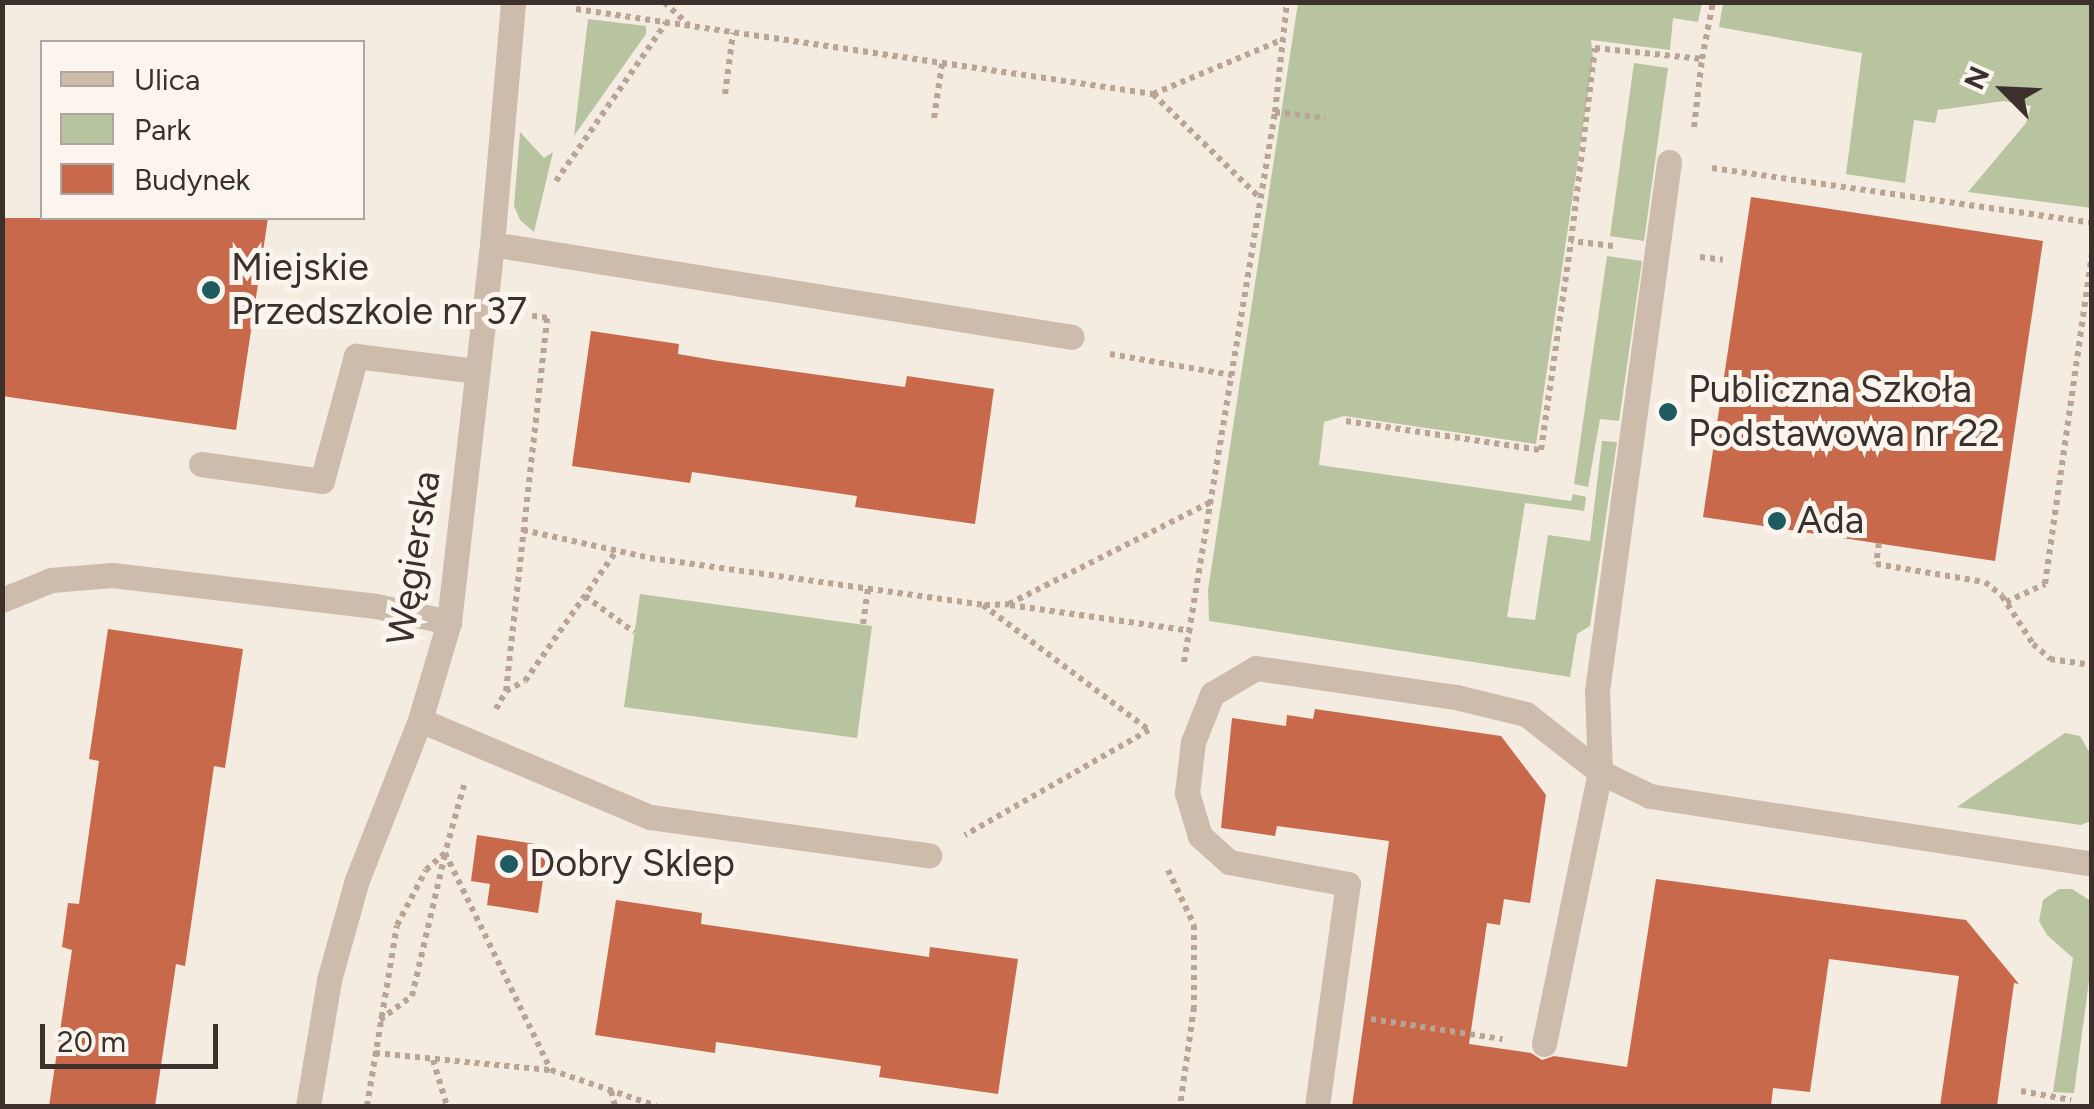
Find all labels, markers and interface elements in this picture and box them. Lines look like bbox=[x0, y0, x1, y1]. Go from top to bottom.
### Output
legend bbox=[40, 40, 365, 220]
north arrow bbox=[1954, 40, 2054, 140]
text: Ulica bbox=[134, 61, 200, 98]
text: N bbox=[1957, 61, 1997, 95]
text: Park bbox=[134, 111, 191, 148]
text: Budynek bbox=[134, 161, 250, 198]
place label: Miejskie Przedszkole nr 37 bbox=[231, 245, 527, 334]
marker: Miejskie Przedszkole nr 37 bbox=[200, 279, 222, 301]
place label: Publiczna Szkoła Podstawowa nr 22 bbox=[1688, 367, 2000, 456]
marker: Publiczna Szkoła Podstawowa nr 22 bbox=[1657, 401, 1679, 423]
street label: Węgierska bbox=[378, 468, 450, 648]
place label: Ada bbox=[1797, 498, 1864, 544]
marker: Ada bbox=[1766, 510, 1788, 532]
place label: Dobry Sklep bbox=[529, 841, 735, 887]
marker: Dobry Sklep bbox=[498, 853, 520, 875]
scale bar bbox=[45, 1004, 222, 1066]
text: 20 m bbox=[57, 1023, 126, 1060]

